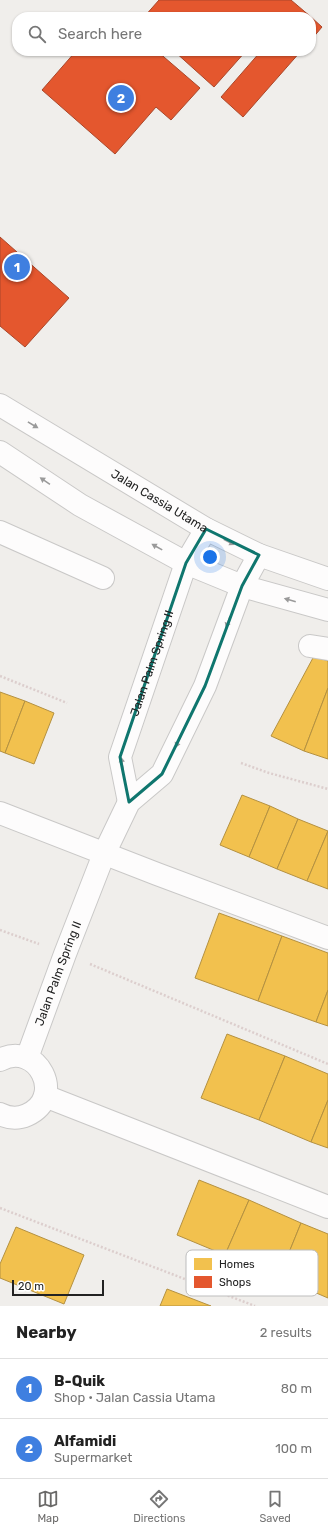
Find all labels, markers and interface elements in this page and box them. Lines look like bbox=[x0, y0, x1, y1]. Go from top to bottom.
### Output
search box bbox=[12, 12, 316, 56]
icon: search bbox=[26, 23, 48, 45]
text: Search here bbox=[58, 25, 142, 43]
pin: 2 bbox=[108, 83, 134, 113]
pin: 1 bbox=[4, 252, 30, 282]
one-way arrow bbox=[27, 421, 39, 428]
street label: Jalan Cassia Utama bbox=[108, 466, 210, 535]
one-way arrow bbox=[39, 478, 51, 485]
one-way arrow bbox=[223, 538, 235, 545]
one-way arrow bbox=[151, 544, 163, 551]
your location bbox=[200, 547, 220, 567]
one-way arrow bbox=[284, 596, 297, 602]
street label: Jalan Palm Spring II bbox=[127, 608, 176, 718]
one-way arrow bbox=[225, 617, 231, 629]
one-way arrow bbox=[175, 736, 181, 748]
one-way arrow bbox=[118, 757, 124, 770]
street label: Jalan Palm Spring II bbox=[32, 919, 84, 1028]
legend bbox=[186, 1250, 318, 1296]
text: Homes bbox=[219, 1258, 255, 1271]
text: Shops bbox=[219, 1276, 251, 1289]
scale bar bbox=[12, 1278, 104, 1297]
text: 20 m bbox=[18, 1280, 44, 1293]
text: Nearby bbox=[16, 1322, 77, 1342]
text: 2 results bbox=[260, 1325, 312, 1340]
text: B-Quik bbox=[54, 1372, 105, 1390]
text: 1 bbox=[26, 1381, 32, 1396]
text: 80 m bbox=[281, 1381, 312, 1396]
text: Shop · Jalan Cassia Utama bbox=[54, 1390, 215, 1405]
text: Alfamidi bbox=[54, 1432, 116, 1450]
text: 2 bbox=[25, 1441, 33, 1456]
text: 100 m bbox=[275, 1441, 312, 1456]
text: Supermarket bbox=[54, 1450, 132, 1465]
tab: Map bbox=[37, 1488, 59, 1525]
tab: Directions bbox=[133, 1488, 185, 1525]
tab: Saved bbox=[260, 1488, 291, 1525]

